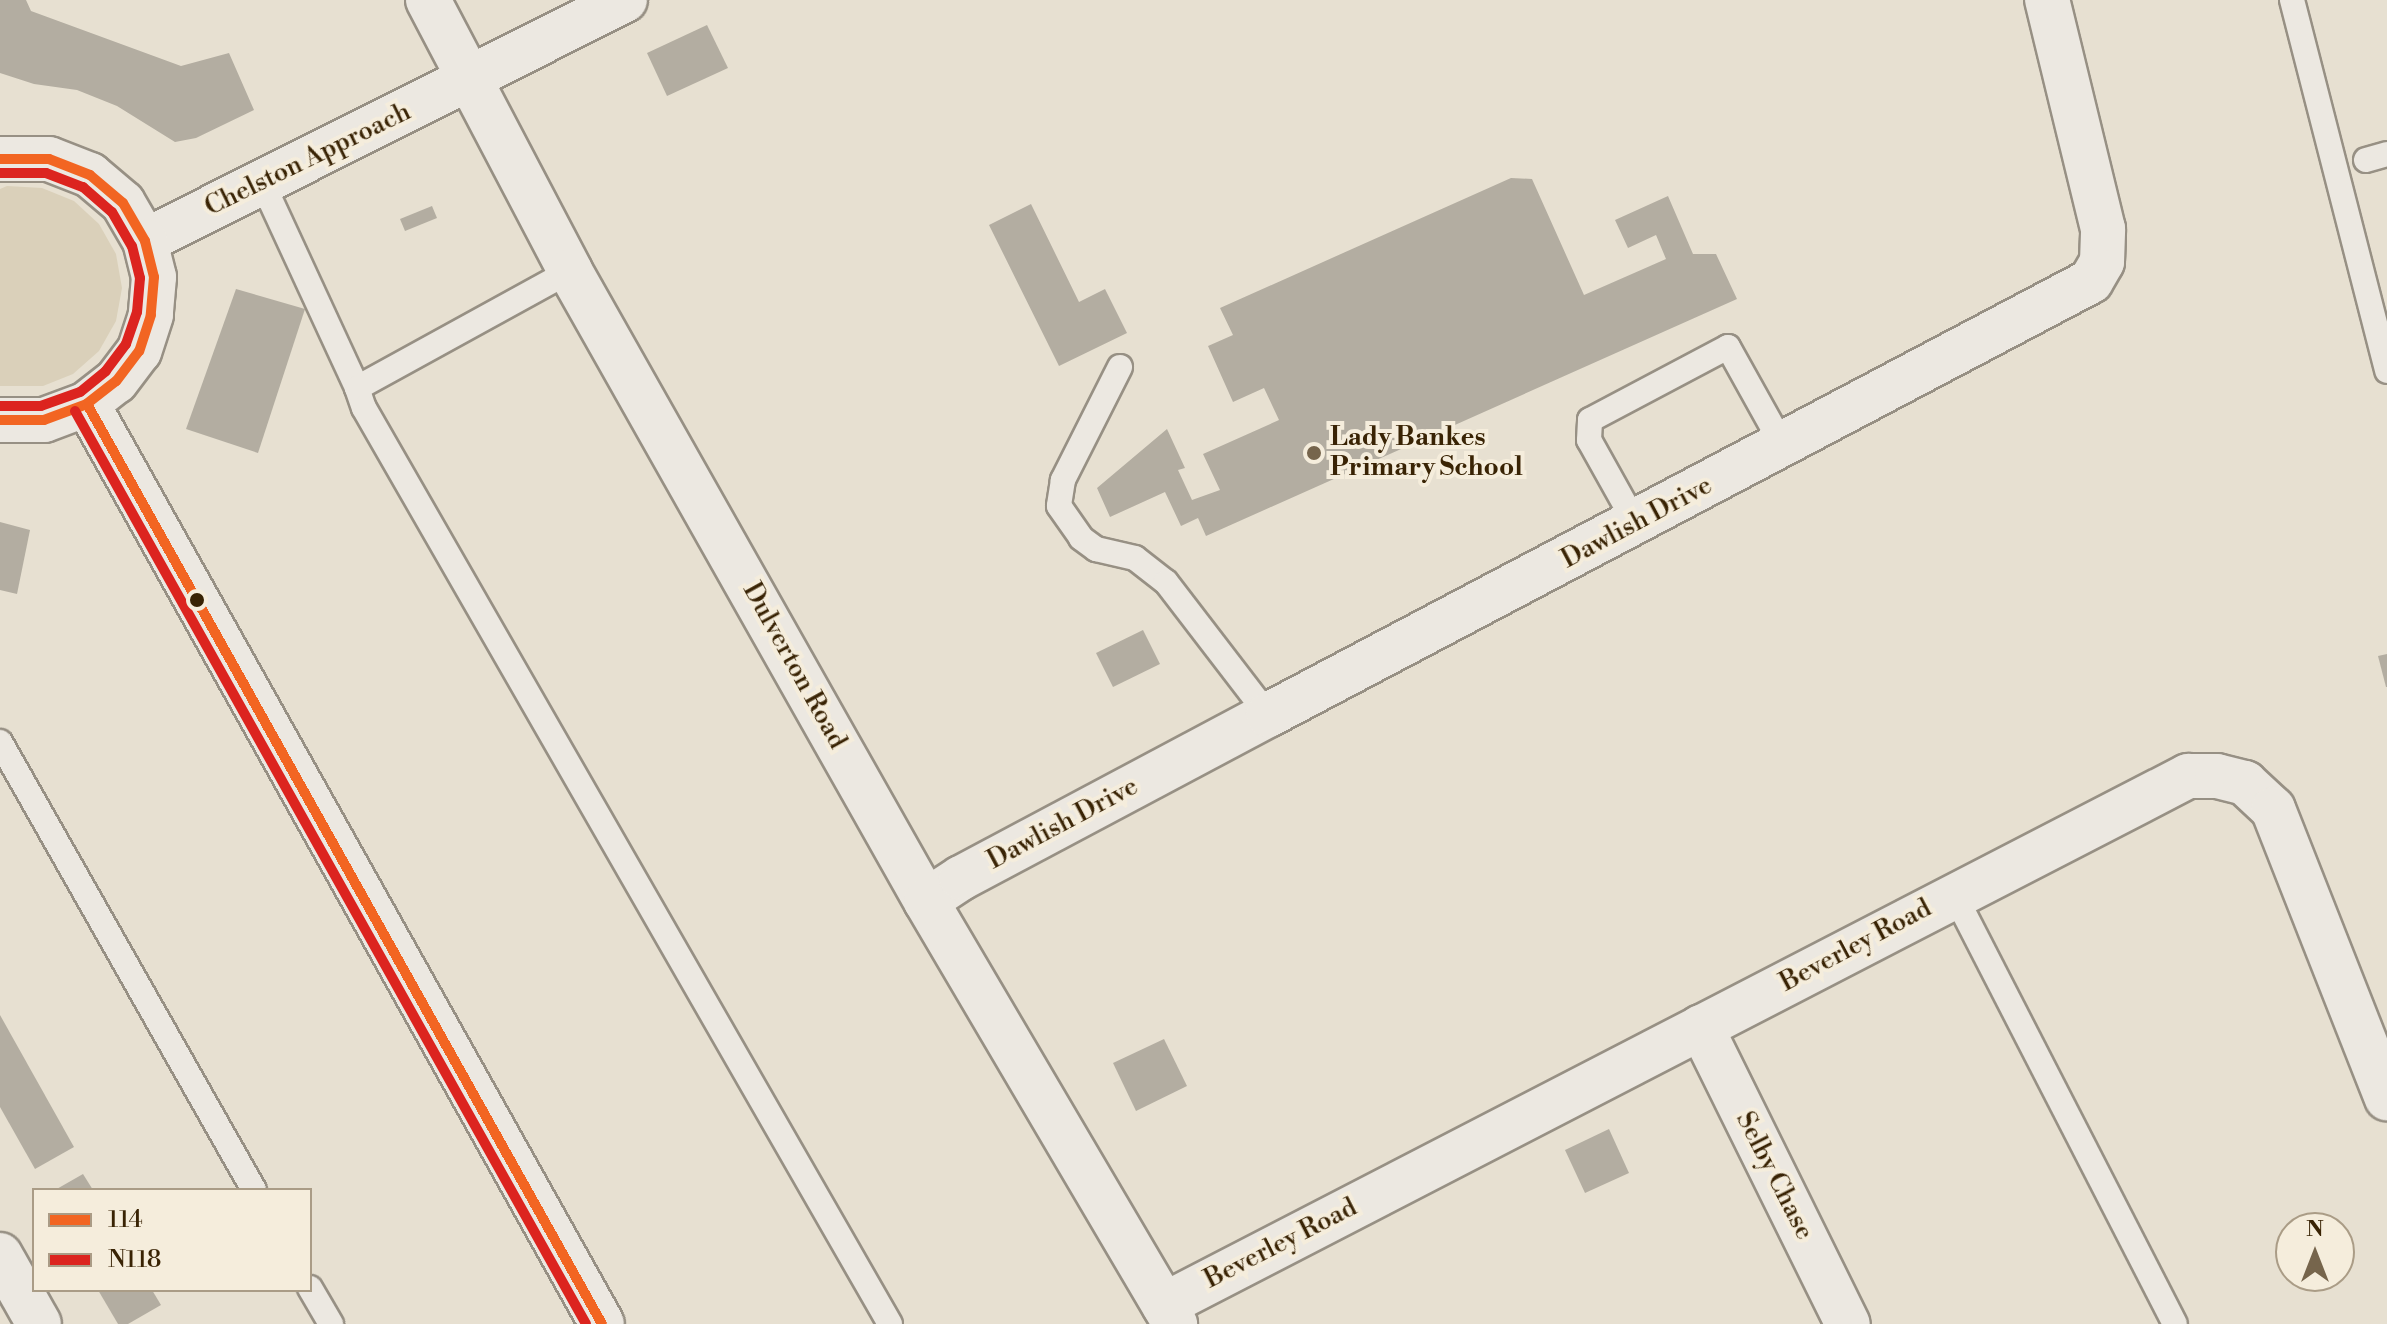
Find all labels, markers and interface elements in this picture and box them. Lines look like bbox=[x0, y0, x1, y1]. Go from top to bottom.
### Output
street label: Chelston Approach bbox=[200, 97, 416, 223]
place label: Lady Bankes Primary School bbox=[1330, 422, 1523, 484]
marker: Lady Bankes Primary School bbox=[1305, 444, 1323, 462]
street label: Dawlish Drive bbox=[1556, 470, 1718, 576]
street label: Dulverton Road bbox=[735, 577, 853, 755]
unlabelled marker bbox=[189, 592, 205, 608]
street label: Dawlish Drive bbox=[982, 771, 1144, 877]
street label: Beverley Road bbox=[1775, 893, 1937, 999]
street label: Selby Chase bbox=[1728, 1107, 1820, 1245]
legend bbox=[32, 1188, 312, 1292]
street label: Beverley Road bbox=[1200, 1192, 1362, 1296]
text: 114 bbox=[108, 1205, 143, 1235]
north arrow bbox=[2275, 1212, 2355, 1292]
text: N bbox=[2306, 1216, 2324, 1243]
text: N118 bbox=[108, 1245, 162, 1275]

